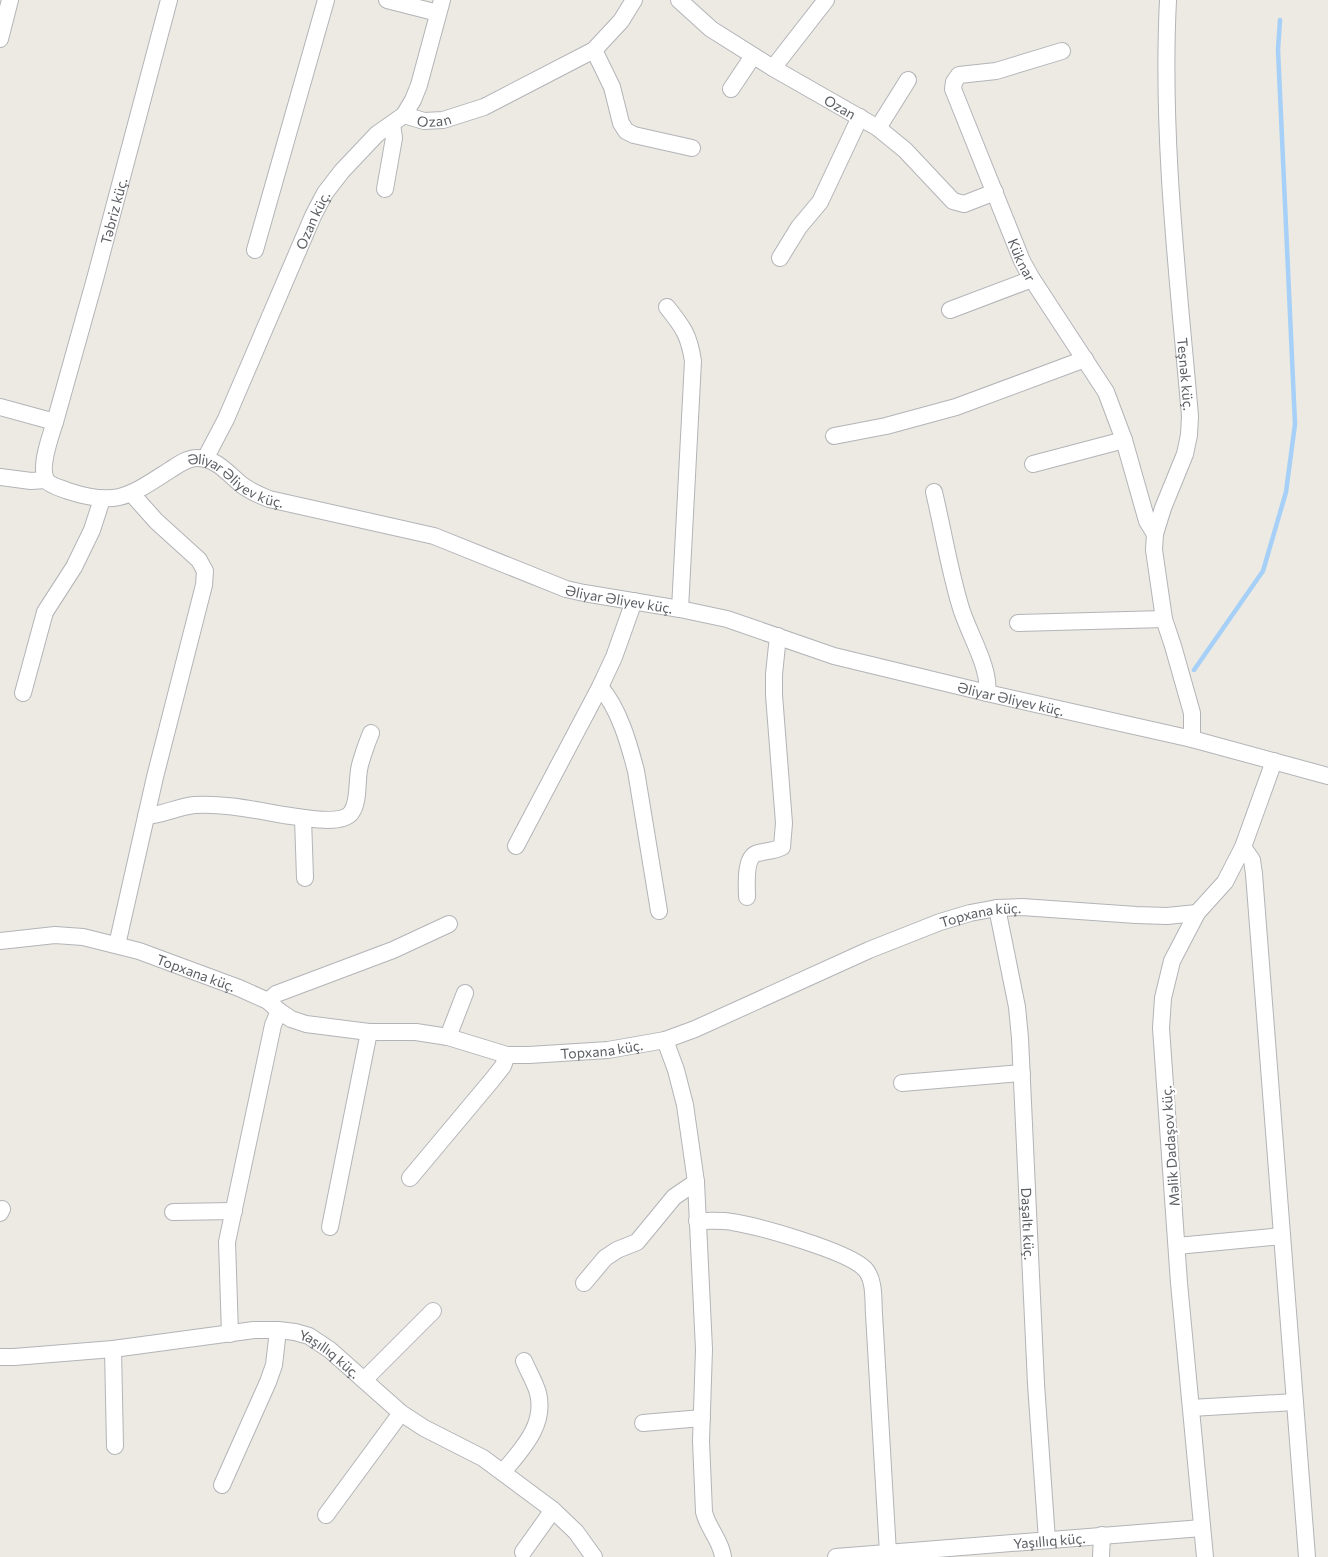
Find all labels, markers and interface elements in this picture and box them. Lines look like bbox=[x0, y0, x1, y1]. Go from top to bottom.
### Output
street label: Ozan bbox=[821, 91, 859, 122]
street label: Ozan bbox=[415, 109, 453, 130]
street label: Təbriz küç. bbox=[96, 176, 130, 246]
street label: Ozan küç. bbox=[291, 188, 333, 252]
street label: Küknar bbox=[1005, 236, 1040, 284]
street label: Teşnək küç. bbox=[1174, 337, 1198, 411]
street label: Əliyar Əliyev küç. bbox=[186, 449, 285, 511]
street label: Əliyar Əliyev küç. bbox=[564, 581, 674, 616]
street label: Əliyar Əliyev küç. bbox=[956, 678, 1066, 719]
street label: Topxana küç. bbox=[938, 899, 1021, 930]
street label: Topxana küç. bbox=[154, 950, 238, 994]
street label: Topxana küç. bbox=[560, 1036, 644, 1061]
street label: Məlik Dadaşov küç. bbox=[1157, 1085, 1183, 1207]
street label: Daşaltı küç. bbox=[1018, 1187, 1039, 1260]
street label: Yaşıllıq küç. bbox=[298, 1325, 364, 1381]
street label: Yaşıllıq küç. bbox=[1013, 1529, 1086, 1551]

